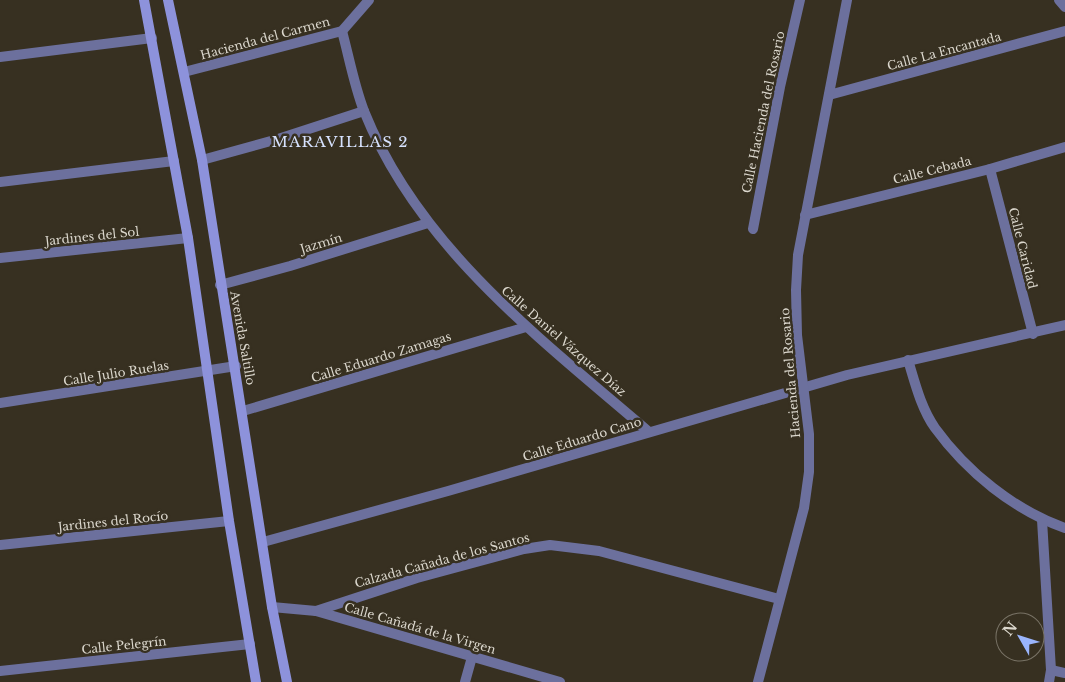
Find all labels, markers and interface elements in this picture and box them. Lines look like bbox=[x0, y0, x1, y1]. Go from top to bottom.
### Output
street label: Hacienda del Carmen bbox=[198, 13, 332, 63]
street label: Calle La Encantada bbox=[885, 28, 1003, 73]
street label: Calle Hacienda del Rosario bbox=[738, 30, 788, 194]
district label: MARAVILLAS 2 bbox=[272, 132, 408, 151]
street label: Calle Cebada bbox=[891, 153, 973, 187]
street label: Calle Caridad bbox=[1006, 206, 1040, 290]
street label: Jardines del Sol bbox=[42, 224, 140, 249]
street label: Jazmín bbox=[296, 230, 344, 257]
street label: Calle Daniel Vázquez Díaz bbox=[499, 283, 630, 399]
street label: Avenida Saltillo bbox=[227, 289, 259, 386]
street label: Hacienda del Rosario bbox=[777, 307, 803, 439]
street label: Calle Eduardo Zamagas bbox=[309, 329, 453, 385]
street label: Calle Julio Ruelas bbox=[62, 357, 170, 389]
street label: Calle Eduardo Cano bbox=[521, 414, 643, 464]
street label: Jardines del Rocío bbox=[55, 508, 169, 534]
street label: Calzada Cañada de los Santos bbox=[353, 529, 531, 591]
street label: Calle Cañadá de la Virgen bbox=[343, 599, 497, 657]
north arrow bbox=[995, 612, 1045, 662]
text: N bbox=[999, 618, 1021, 640]
street label: Calle Pelegrín bbox=[81, 633, 167, 657]

